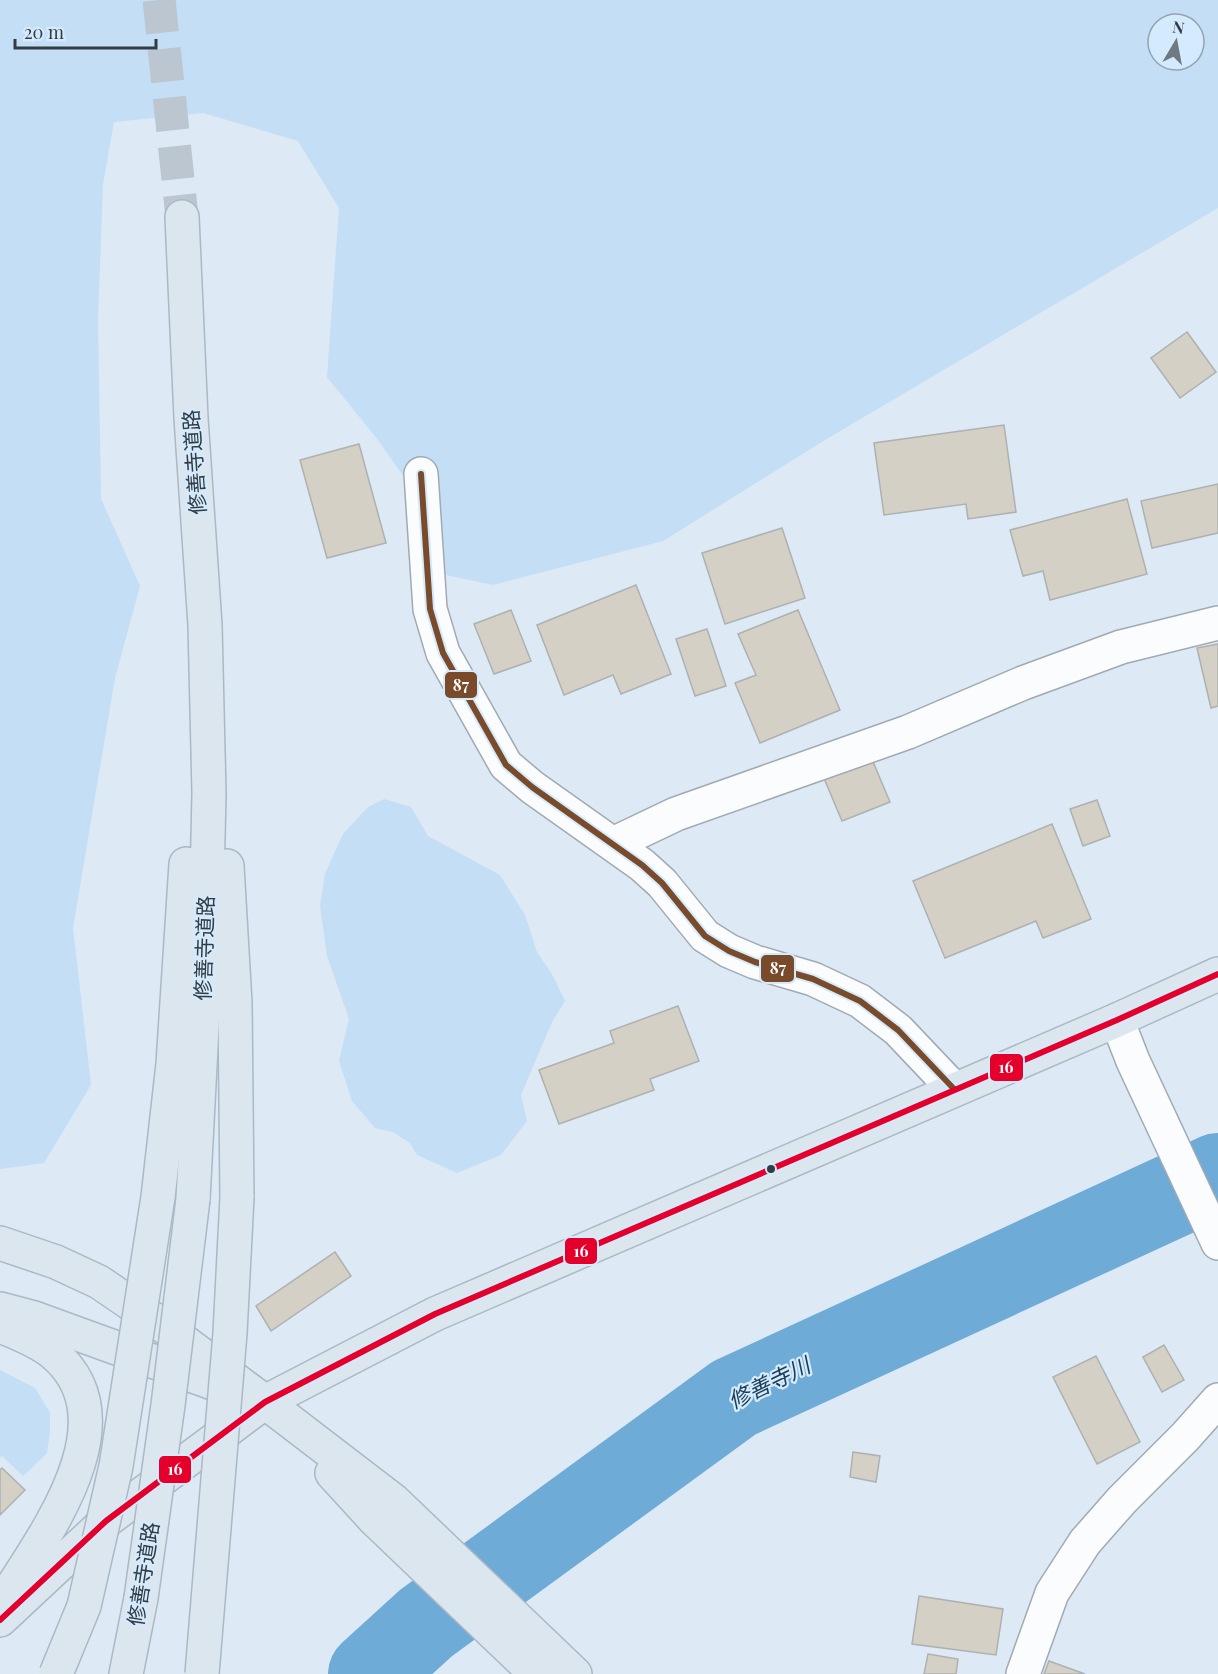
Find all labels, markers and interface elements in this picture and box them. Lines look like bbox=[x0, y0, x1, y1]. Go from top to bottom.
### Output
scale bar bbox=[15, 12, 156, 50]
north arrow bbox=[1146, 12, 1206, 72]
text: N bbox=[1171, 15, 1187, 38]
text: 20 m bbox=[24, 20, 64, 44]
street label: 修善寺道路 bbox=[175, 409, 211, 515]
line badge: 87 bbox=[444, 671, 478, 699]
text: 87 bbox=[453, 674, 470, 695]
street label: 修善寺道路 bbox=[187, 895, 219, 1001]
line badge: 87 bbox=[760, 954, 795, 983]
text: 87 bbox=[770, 957, 787, 978]
line badge: 16 bbox=[989, 1053, 1024, 1082]
text: 16 bbox=[998, 1056, 1014, 1077]
unlabelled marker bbox=[765, 1163, 777, 1175]
line badge: 16 bbox=[564, 1237, 598, 1265]
text: 16 bbox=[573, 1240, 589, 1261]
water label: 修善寺川 bbox=[722, 1348, 816, 1415]
line badge: 16 bbox=[158, 1455, 192, 1484]
text: 16 bbox=[167, 1458, 183, 1479]
street label: 修善寺道路 bbox=[120, 1520, 164, 1628]

